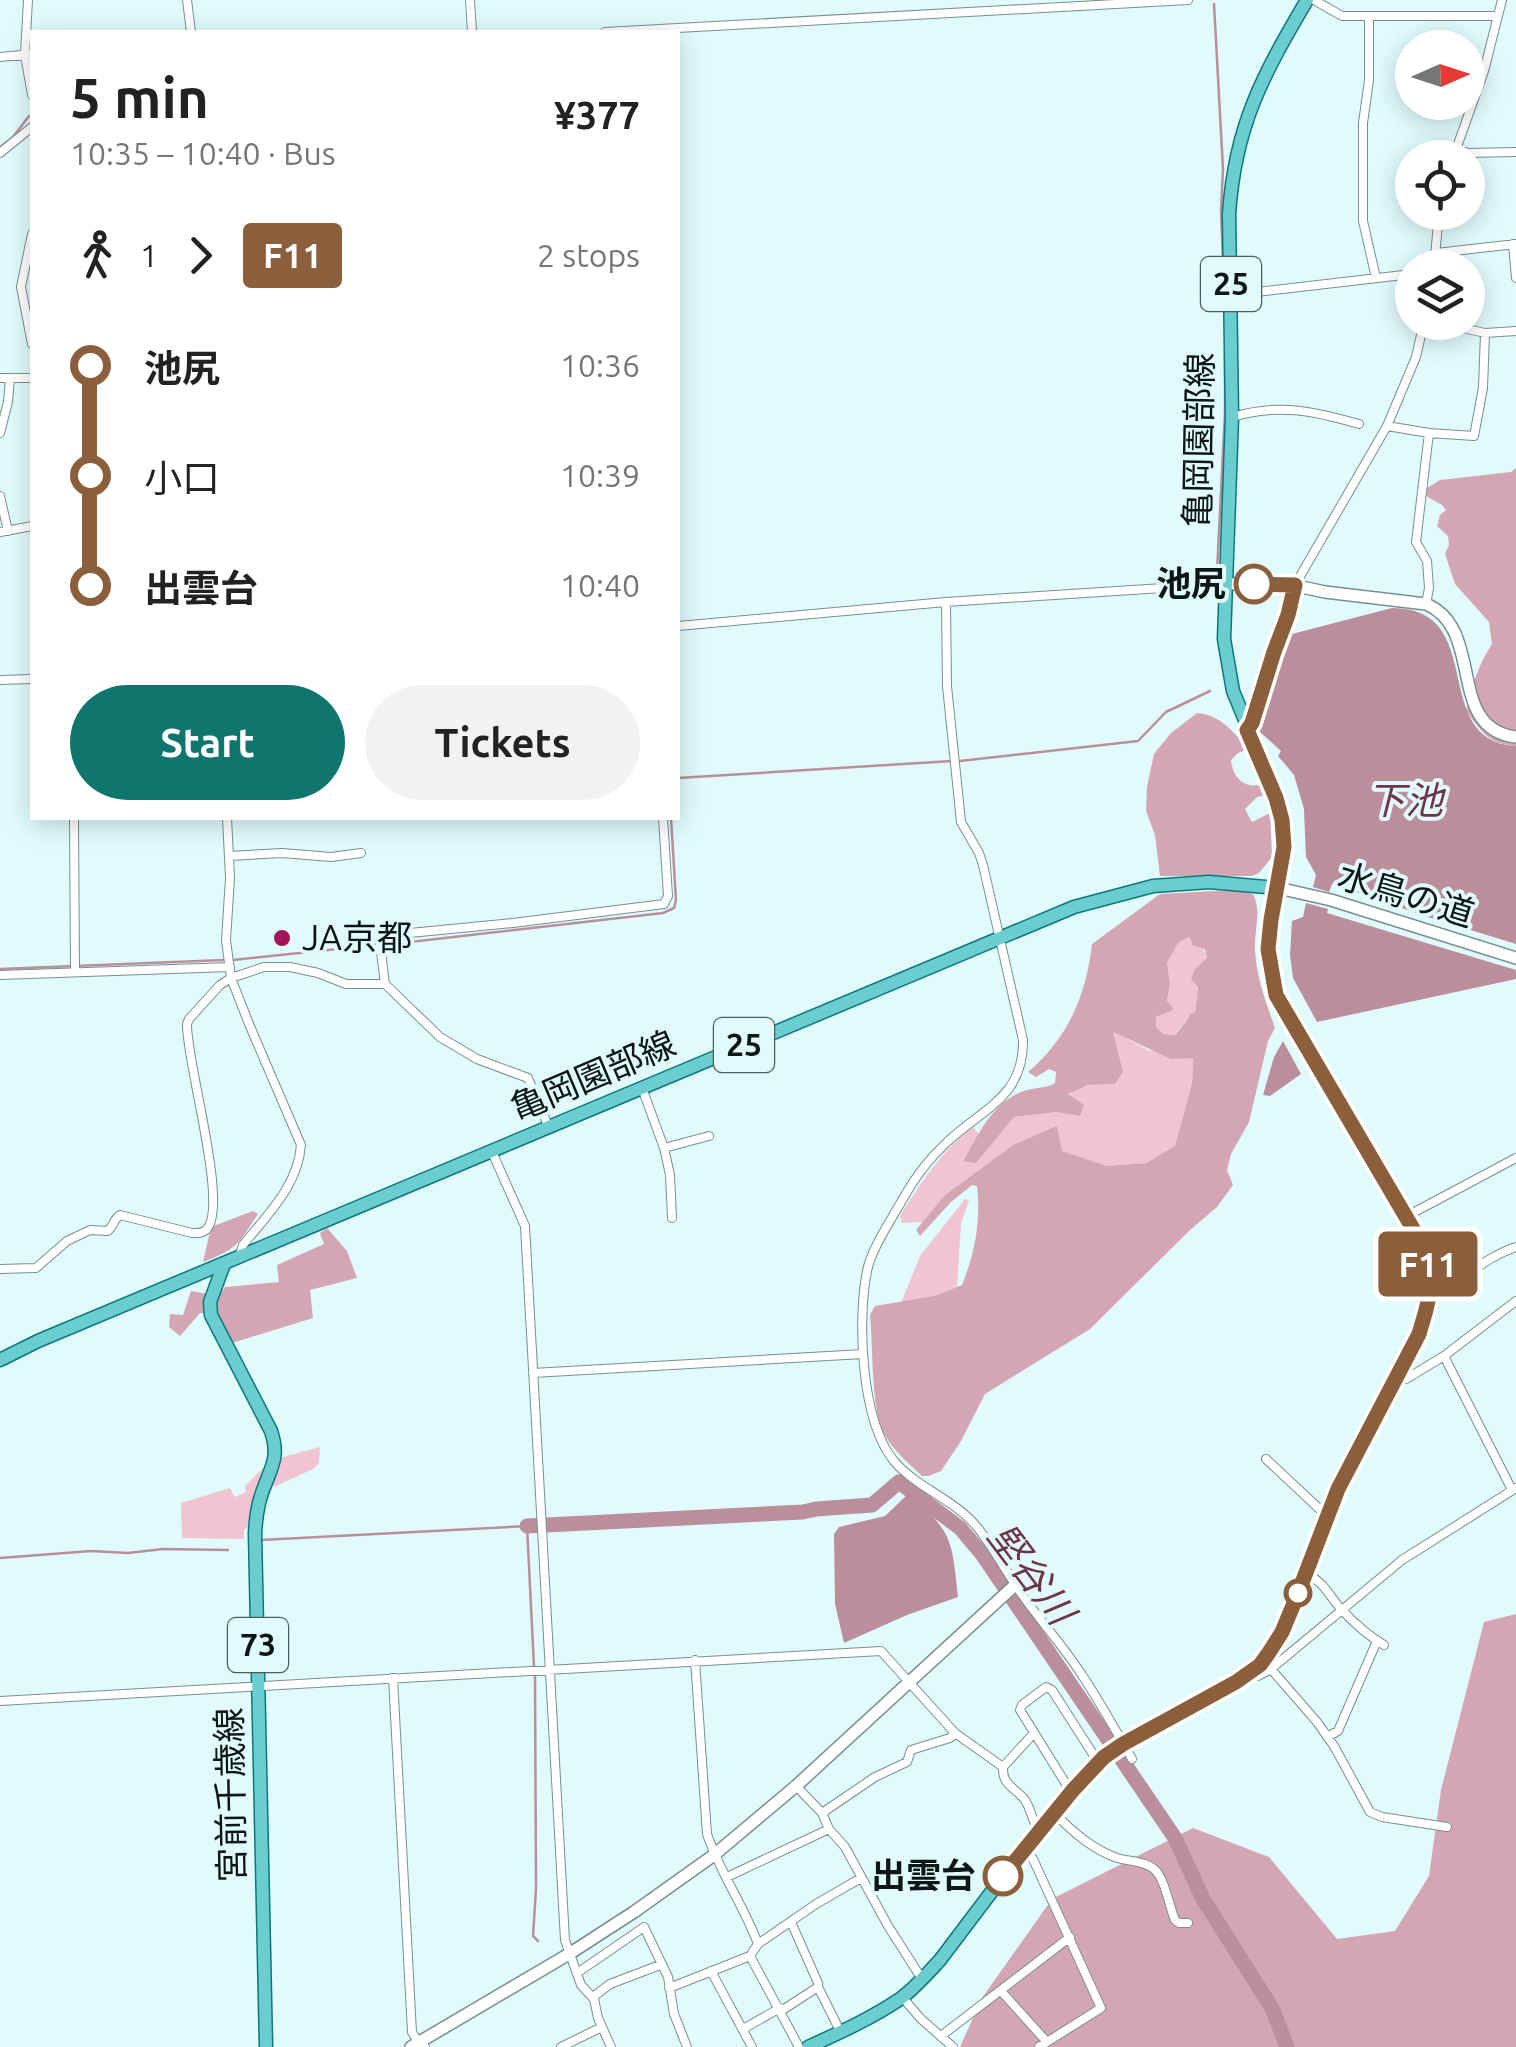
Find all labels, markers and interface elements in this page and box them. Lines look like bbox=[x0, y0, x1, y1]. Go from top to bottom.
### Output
north arrow bbox=[1395, 30, 1485, 120]
map controls bbox=[1395, 30, 1485, 340]
text: 5 min bbox=[70, 67, 209, 128]
text: ¥377 bbox=[554, 94, 640, 136]
text: 10:35 – 10:40 · Bus bbox=[70, 135, 336, 171]
button: locate bbox=[1395, 140, 1485, 230]
icon: walk bbox=[70, 228, 125, 283]
icon: forward bbox=[173, 228, 228, 283]
text: F11 bbox=[263, 235, 322, 275]
text: 1 bbox=[140, 237, 158, 273]
text: 2 stops bbox=[537, 237, 640, 273]
button: layers bbox=[1395, 250, 1485, 340]
road number: 25 bbox=[1201, 257, 1261, 311]
text: 池尻 bbox=[144, 347, 220, 389]
text: 10:36 bbox=[560, 347, 640, 383]
street label: 亀岡園部線 bbox=[1176, 352, 1220, 528]
text: 小口 bbox=[144, 457, 220, 499]
text: 10:39 bbox=[560, 457, 640, 493]
place label: 池尻 bbox=[1156, 563, 1226, 603]
marker: 池尻 bbox=[1235, 565, 1273, 603]
text: 出雲台 bbox=[144, 567, 258, 609]
text: 10:40 bbox=[560, 567, 640, 603]
button: Start bbox=[70, 685, 345, 800]
button: Tickets bbox=[365, 685, 640, 800]
water label: 下池 bbox=[1367, 779, 1447, 821]
street label: 水鳥の道 bbox=[1333, 854, 1479, 934]
place label: JA京都 bbox=[302, 917, 412, 957]
marker: JA京都 bbox=[271, 927, 293, 949]
road number: 25 bbox=[714, 1018, 774, 1072]
street label: 亀岡園部線 bbox=[504, 1022, 681, 1128]
line badge: F11 bbox=[1370, 1232, 1486, 1296]
text: F11 bbox=[1398, 1244, 1458, 1284]
water label: 堅谷川 bbox=[981, 1515, 1085, 1635]
unlabelled marker bbox=[1285, 1580, 1311, 1606]
road number: 73 bbox=[228, 1618, 288, 1672]
street label: 宮前千歳線 bbox=[208, 1707, 252, 1883]
place label: 出雲台 bbox=[871, 1855, 976, 1895]
marker: 出雲台 bbox=[984, 1857, 1022, 1895]

